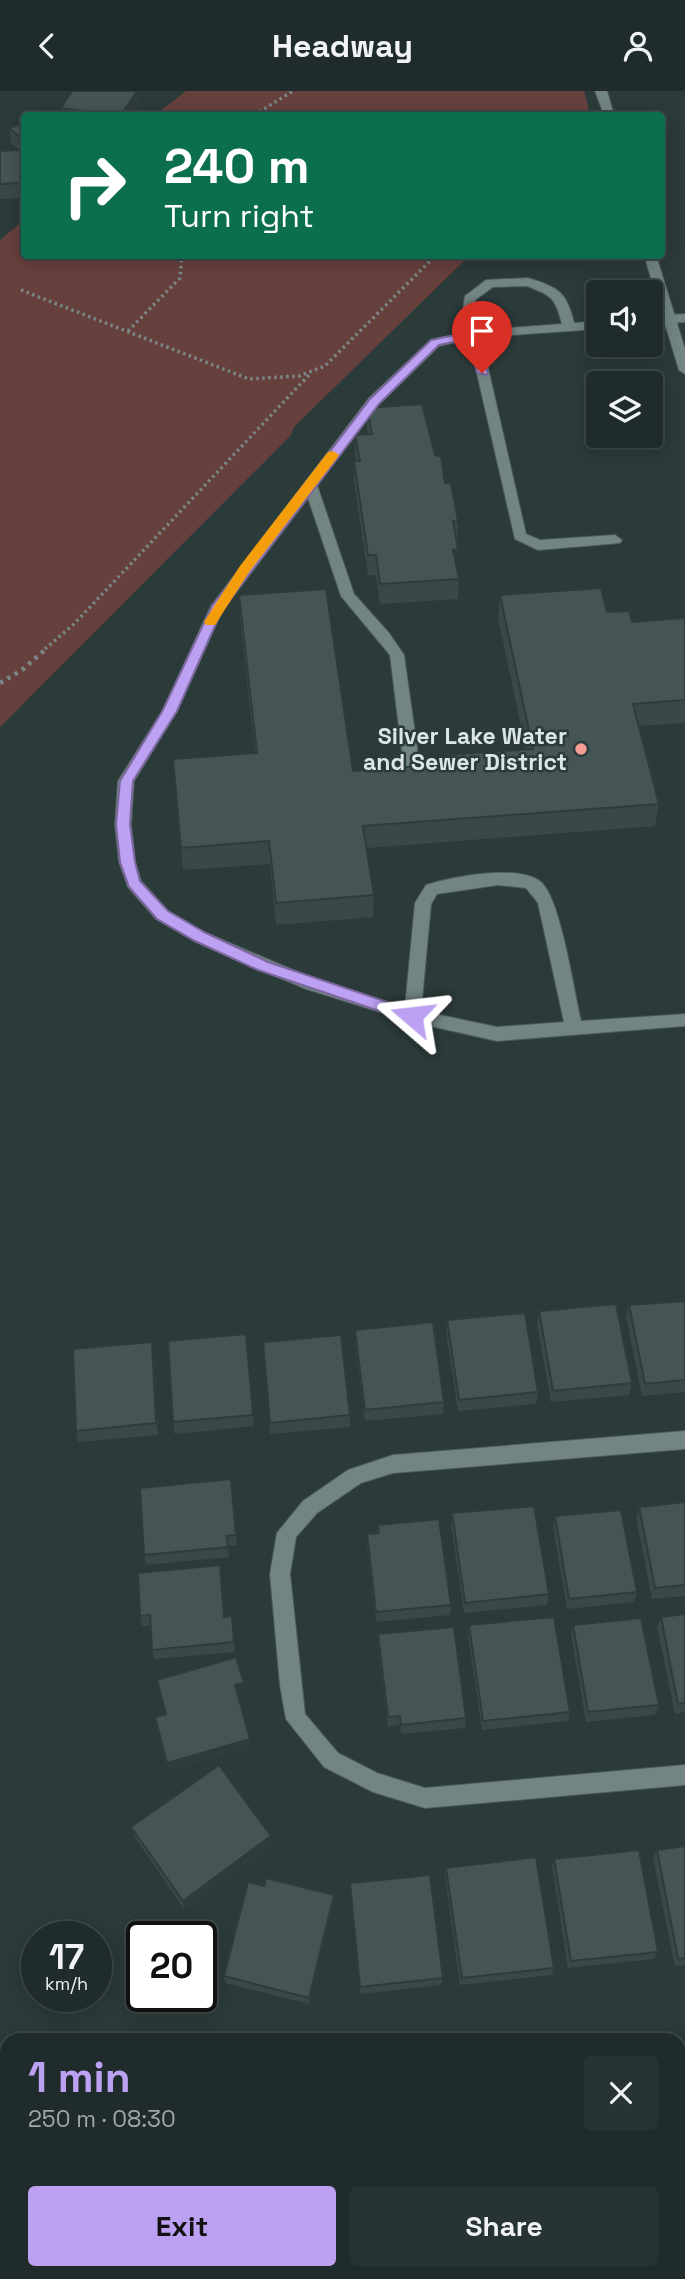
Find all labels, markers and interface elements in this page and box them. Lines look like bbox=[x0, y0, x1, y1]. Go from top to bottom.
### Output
text: Headway bbox=[272, 26, 413, 66]
icon: back bbox=[28, 27, 66, 65]
icon: person bbox=[619, 27, 657, 65]
text: 240 m bbox=[164, 135, 310, 197]
icon: right bbox=[49, 140, 140, 231]
text: Turn right bbox=[164, 196, 314, 236]
map controls bbox=[586, 280, 663, 448]
button: sound bbox=[586, 280, 663, 357]
pin bbox=[452, 301, 512, 373]
icon: arrive bbox=[463, 312, 501, 350]
button: layers bbox=[586, 371, 663, 448]
place label: Silver Lake Water and Sewer District bbox=[363, 721, 567, 777]
marker: Silver Lake Water and Sewer District bbox=[573, 741, 589, 757]
position arrow bbox=[375, 979, 449, 1053]
speed limit sign: 20 bbox=[126, 1921, 217, 2012]
text: 17 bbox=[49, 1935, 84, 1979]
text: km/h bbox=[45, 1972, 88, 1995]
text: 1 min bbox=[28, 2051, 131, 2104]
button: close bbox=[584, 2056, 658, 2130]
text: 250 m · 08:30 bbox=[28, 2104, 176, 2134]
button: Exit bbox=[28, 2186, 336, 2266]
button: Share bbox=[350, 2186, 658, 2266]

